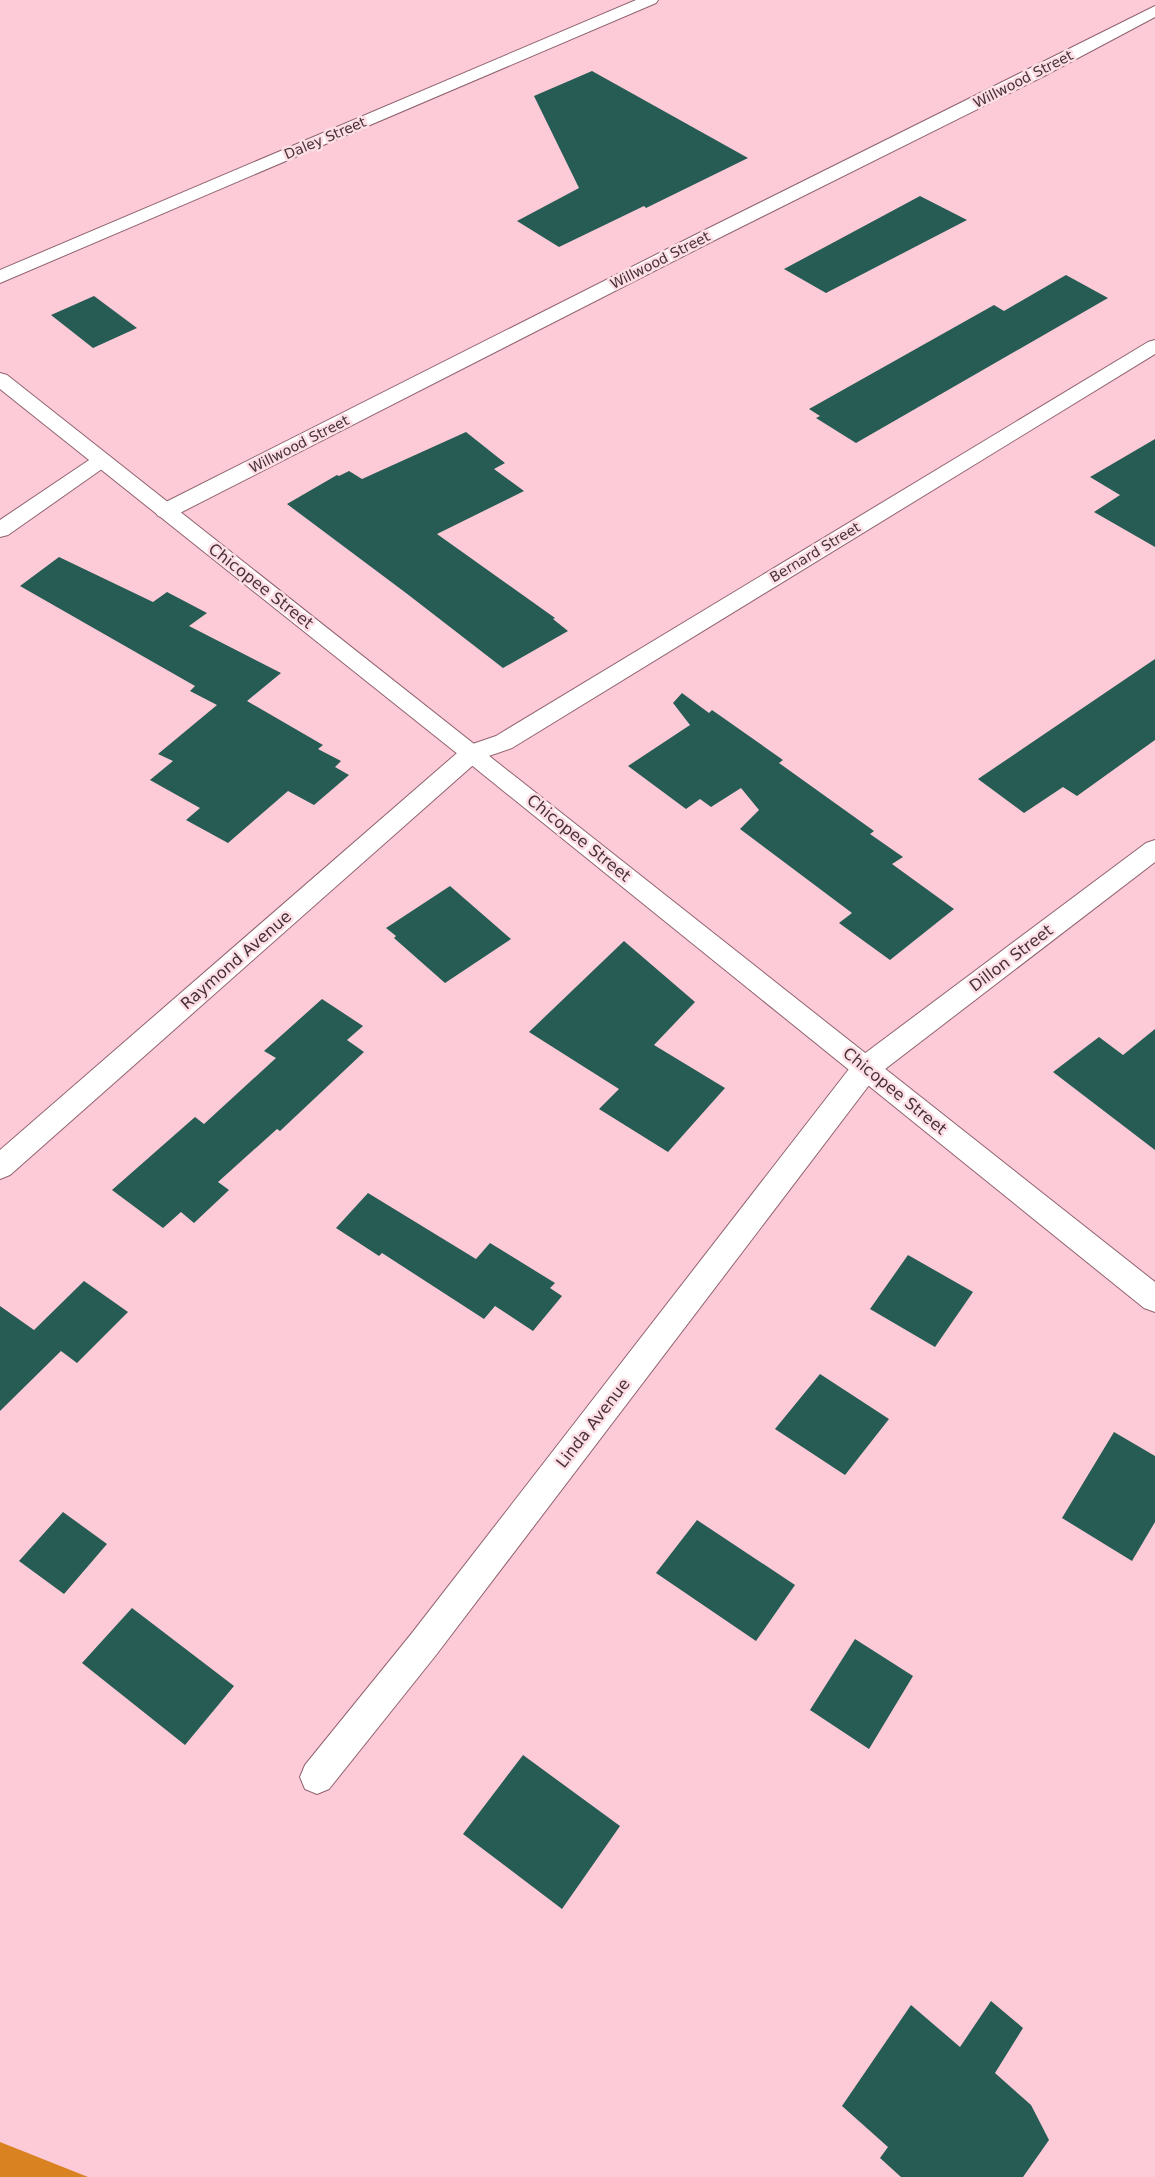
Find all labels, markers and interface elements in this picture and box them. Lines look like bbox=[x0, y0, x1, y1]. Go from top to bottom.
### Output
street label: Willwood Street bbox=[971, 47, 1076, 111]
street label: Daley Street bbox=[282, 113, 369, 162]
street label: Willwood Street bbox=[608, 228, 713, 292]
street label: Willwood Street bbox=[247, 412, 352, 476]
street label: Bernard Street bbox=[767, 518, 864, 585]
street label: Chicopee Street bbox=[205, 539, 317, 633]
street label: Chicopee Street bbox=[523, 790, 635, 886]
street label: Raymond Avenue bbox=[177, 907, 295, 1013]
street label: Dillon Street bbox=[966, 921, 1056, 995]
street label: Chicopee Street bbox=[839, 1043, 951, 1139]
street label: Linda Avenue bbox=[552, 1375, 634, 1471]

